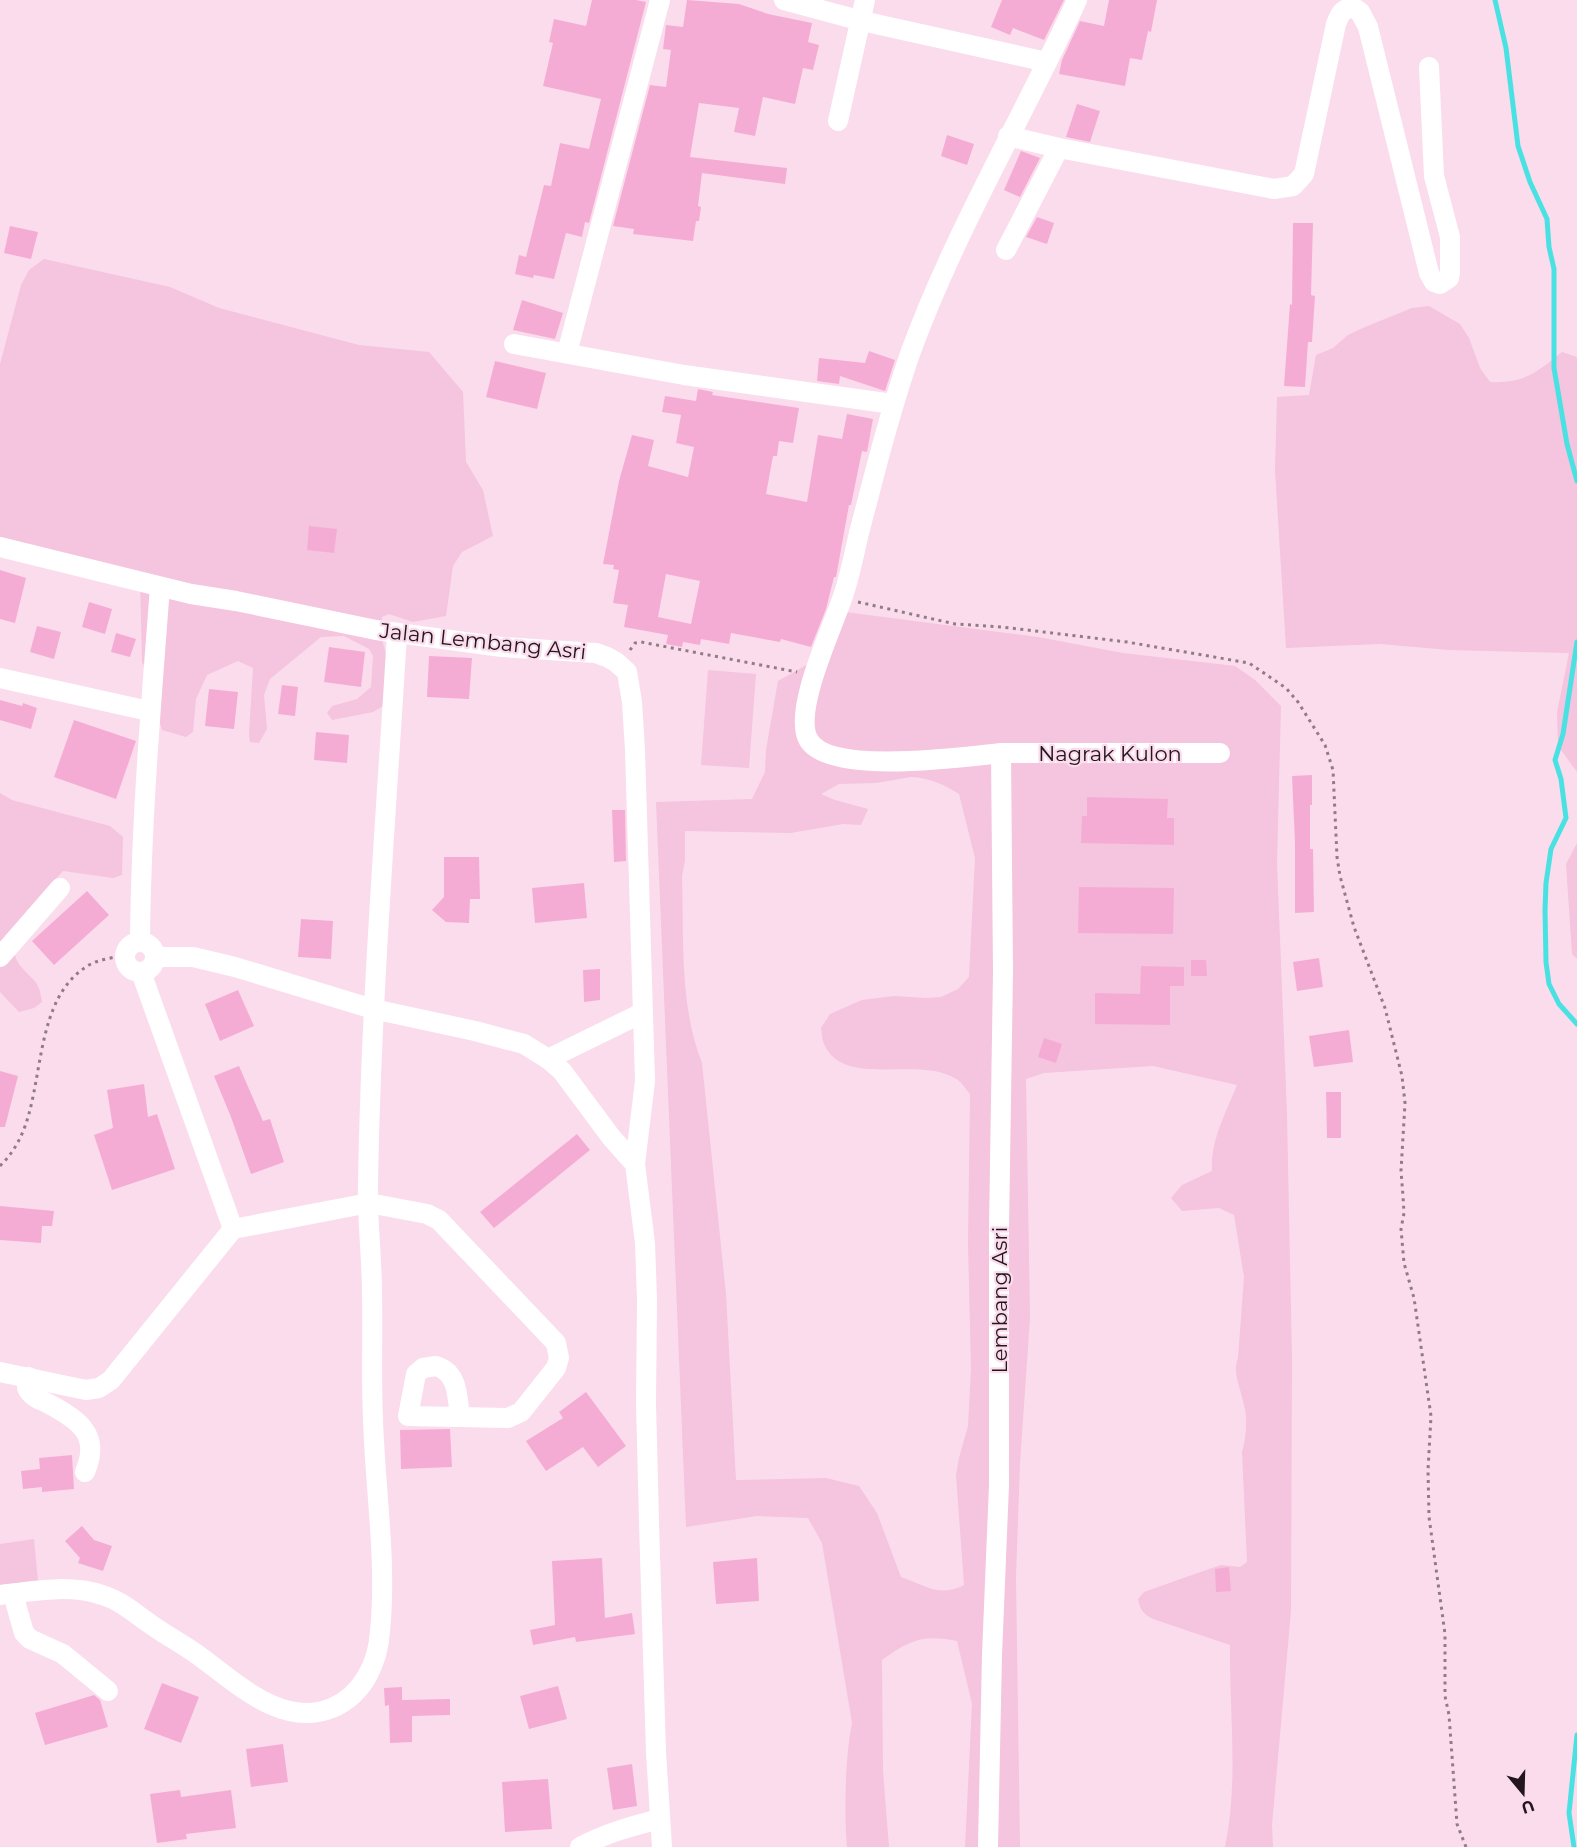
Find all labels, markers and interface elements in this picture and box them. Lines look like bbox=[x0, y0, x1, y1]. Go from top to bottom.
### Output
street label: Jalan Lembang Asri bbox=[377, 618, 588, 664]
street label: Nagrak Kulon bbox=[1038, 741, 1182, 766]
street label: Lembang Asri bbox=[987, 1227, 1012, 1373]
north arrow bbox=[1493, 1763, 1553, 1823]
text: U bbox=[1519, 1796, 1537, 1818]

